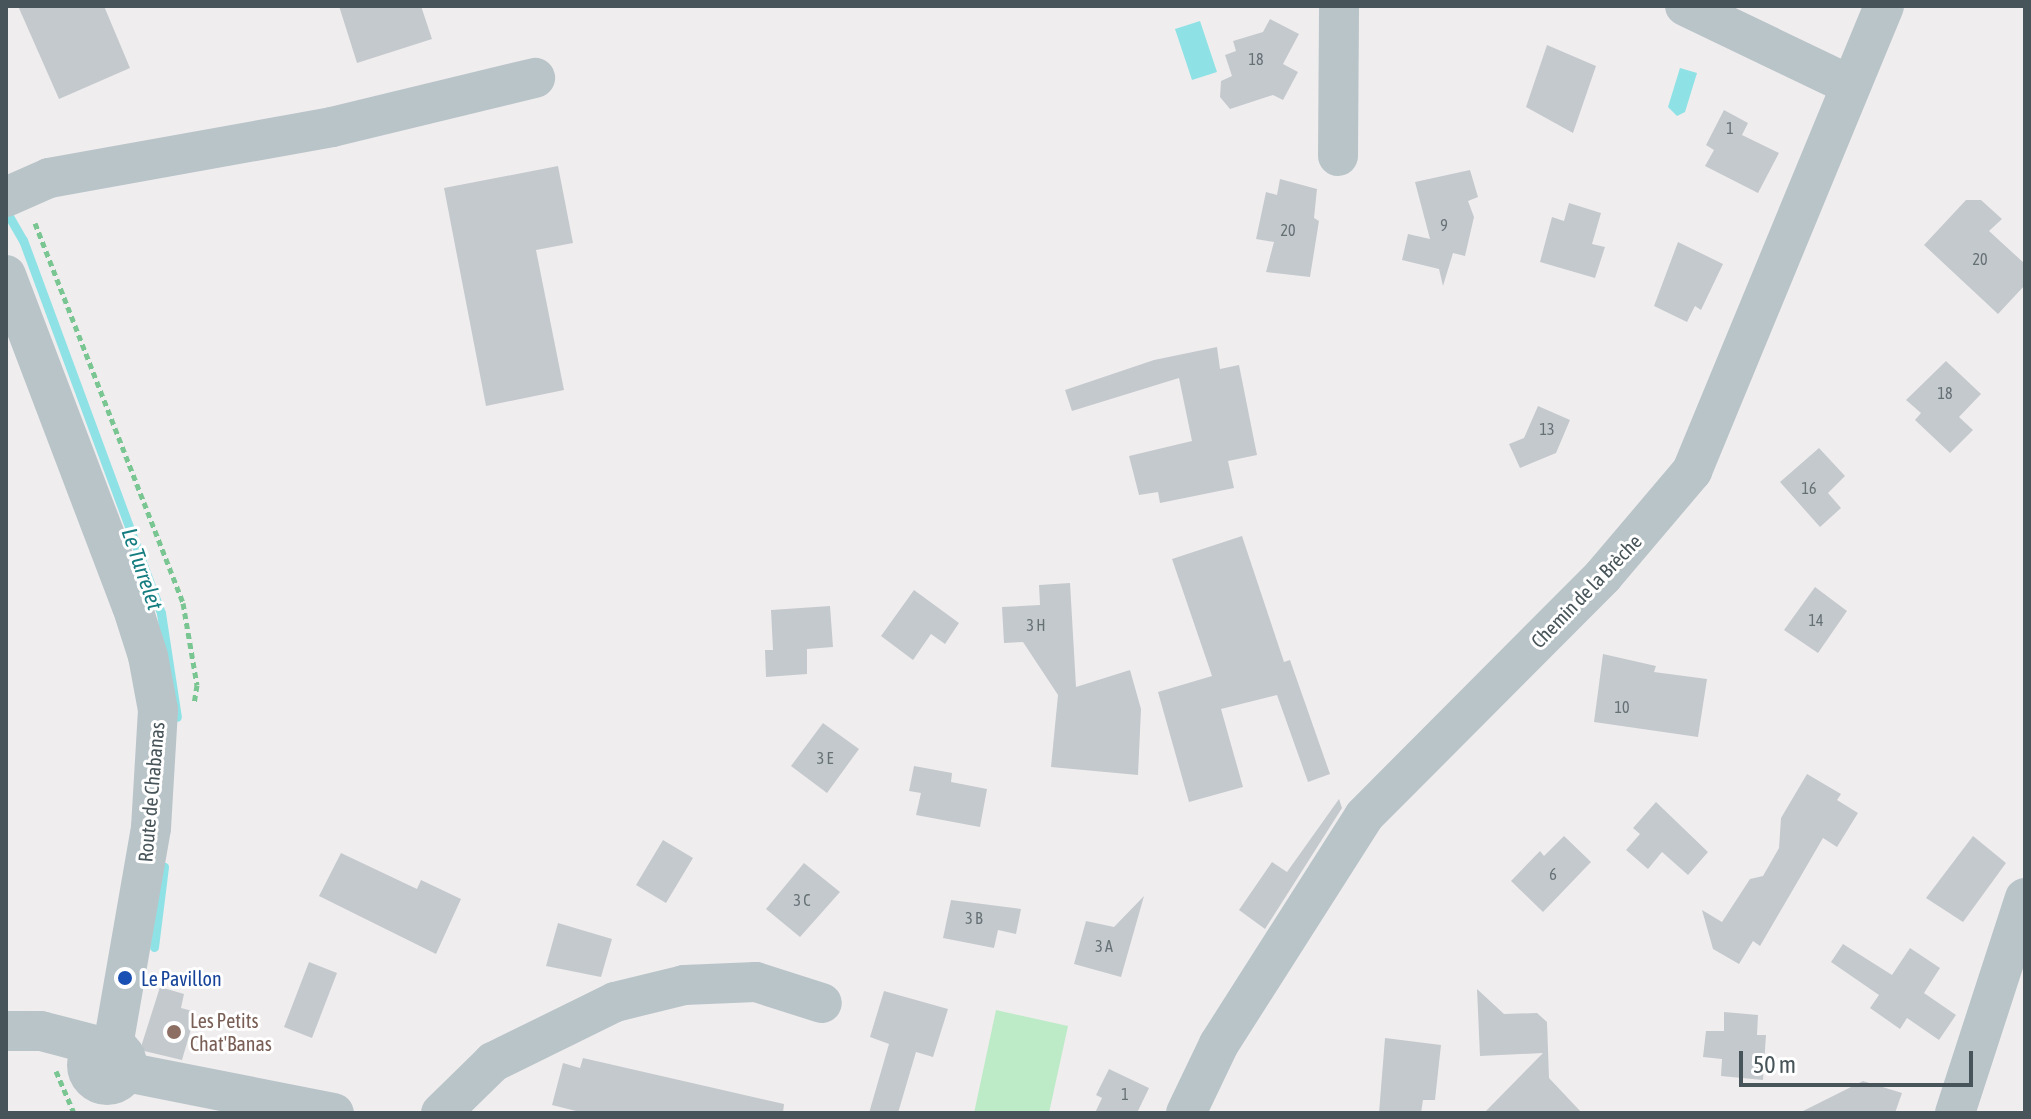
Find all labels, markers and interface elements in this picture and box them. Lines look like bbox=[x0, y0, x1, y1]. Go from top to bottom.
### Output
house number: 18 bbox=[1248, 49, 1264, 69]
house number: 1 bbox=[1726, 118, 1734, 138]
house number: 9 bbox=[1440, 215, 1448, 235]
house number: 20 bbox=[1280, 220, 1296, 240]
house number: 20 bbox=[1972, 249, 1988, 269]
house number: 18 bbox=[1937, 383, 1953, 403]
house number: 13 bbox=[1539, 419, 1555, 439]
house number: 16 bbox=[1801, 478, 1817, 498]
water label: Le Turrelet bbox=[116, 525, 168, 613]
street label: Chemin de la Brèche bbox=[1526, 529, 1646, 653]
house number: 14 bbox=[1808, 610, 1824, 630]
house number: 3 H bbox=[1026, 615, 1046, 635]
house number: 10 bbox=[1614, 697, 1630, 717]
street label: Route de Chabanas bbox=[133, 721, 169, 863]
house number: 3 E bbox=[817, 748, 833, 768]
house number: 6 bbox=[1549, 864, 1557, 884]
house number: 3 C bbox=[794, 890, 810, 910]
house number: 3 B bbox=[965, 908, 983, 928]
house number: 3 A bbox=[1095, 936, 1113, 956]
place label: Le Pavillon bbox=[141, 966, 222, 990]
marker: Le Pavillon bbox=[116, 969, 134, 987]
place label: Les Petits Chat'Banas bbox=[190, 1008, 272, 1055]
marker: Les Petits Chat'Banas bbox=[165, 1023, 183, 1041]
scale bar bbox=[1743, 1035, 1977, 1085]
text: 50 m bbox=[1753, 1051, 1796, 1078]
house number: 1 bbox=[1121, 1084, 1129, 1104]

